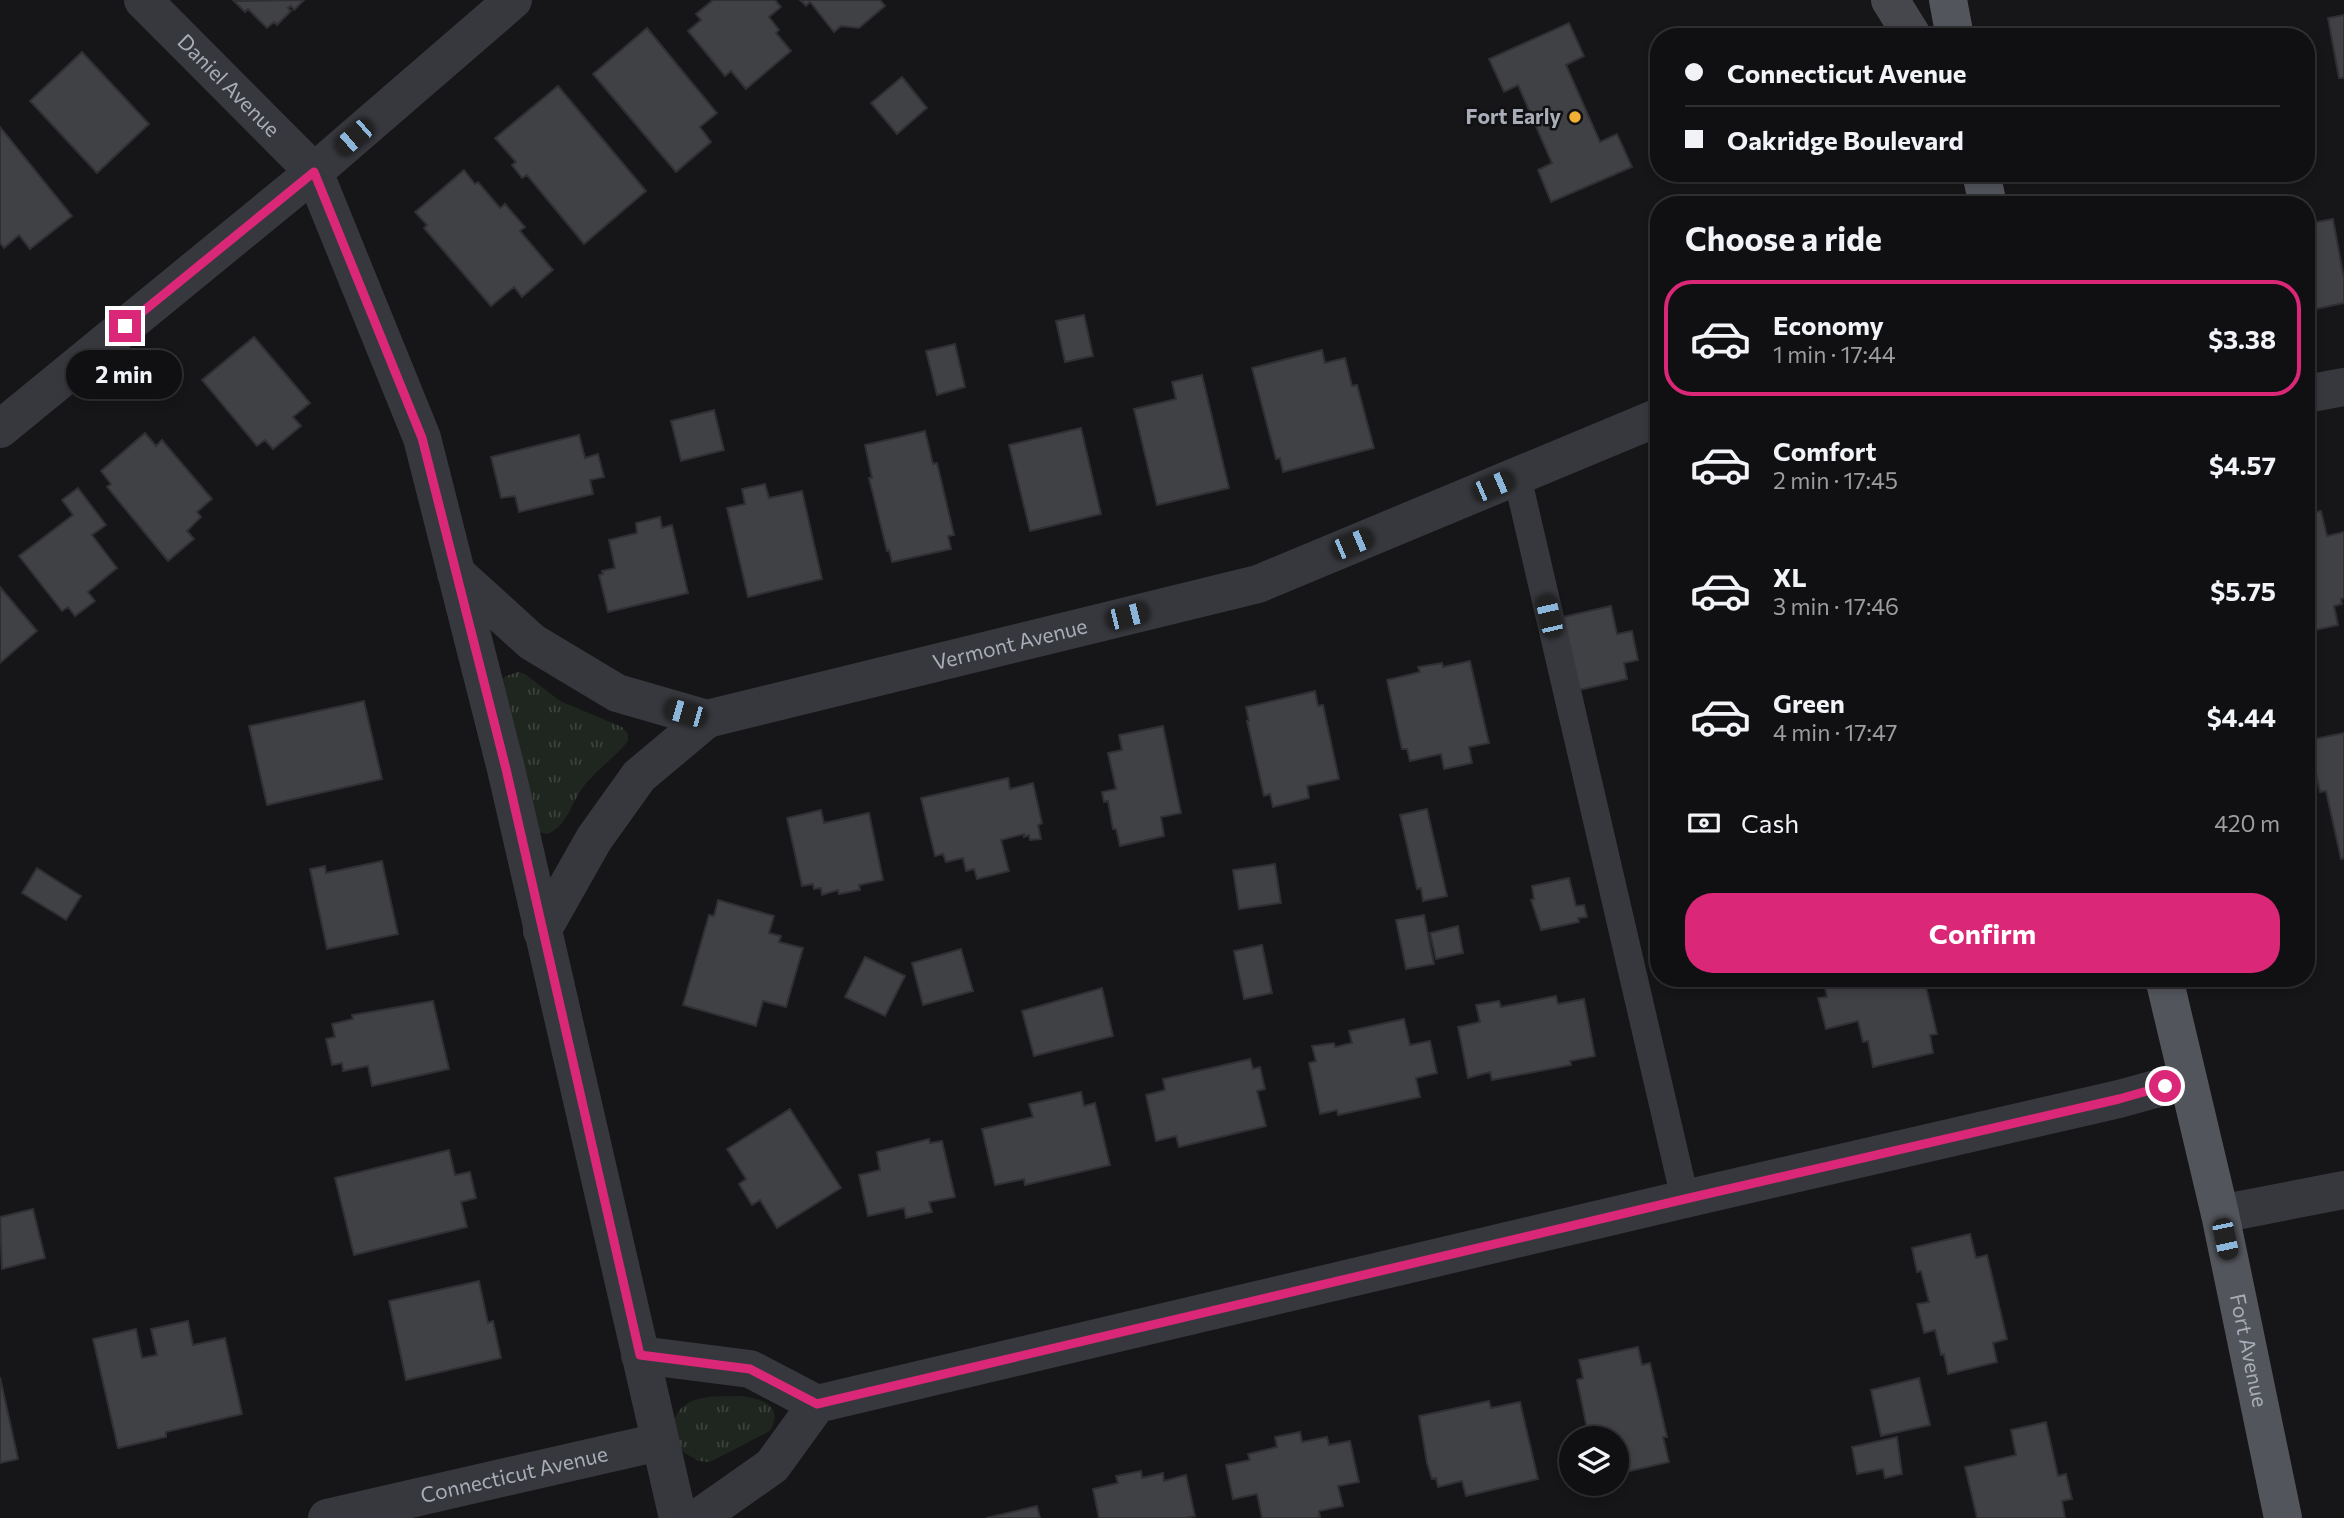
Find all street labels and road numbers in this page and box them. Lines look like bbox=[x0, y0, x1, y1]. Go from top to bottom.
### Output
street label: Daniel Avenue bbox=[173, 28, 286, 141]
street label: Vermont Avenue bbox=[930, 612, 1090, 674]
street label: Fort Avenue bbox=[2226, 1291, 2274, 1409]
street label: Connecticut Avenue bbox=[418, 1440, 610, 1507]

